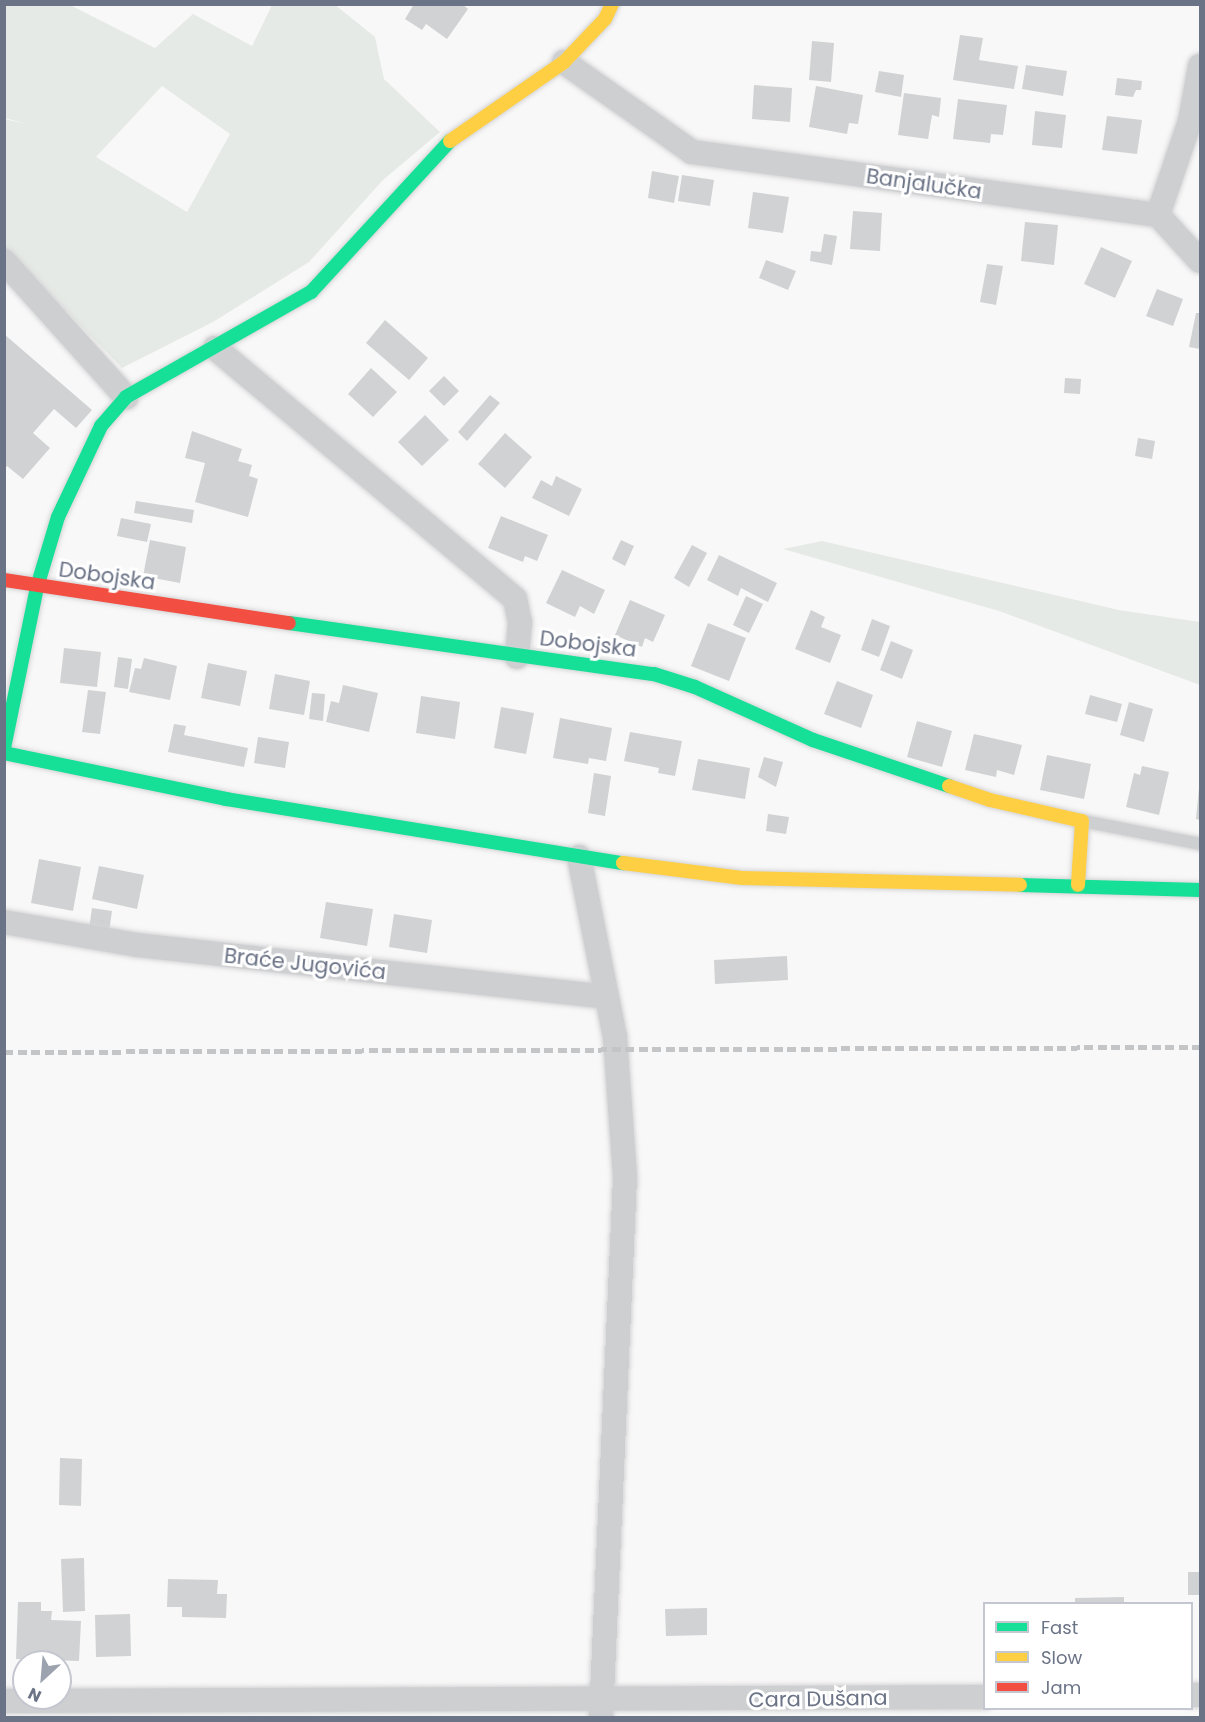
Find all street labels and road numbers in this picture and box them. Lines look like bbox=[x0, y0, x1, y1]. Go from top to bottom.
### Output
street label: Banjalučka bbox=[865, 163, 983, 205]
street label: Dobojska bbox=[57, 557, 157, 595]
street label: Dobojska bbox=[538, 626, 638, 662]
street label: Braće Jugovića bbox=[223, 943, 387, 985]
street label: Cara Dušana bbox=[748, 1685, 888, 1713]

